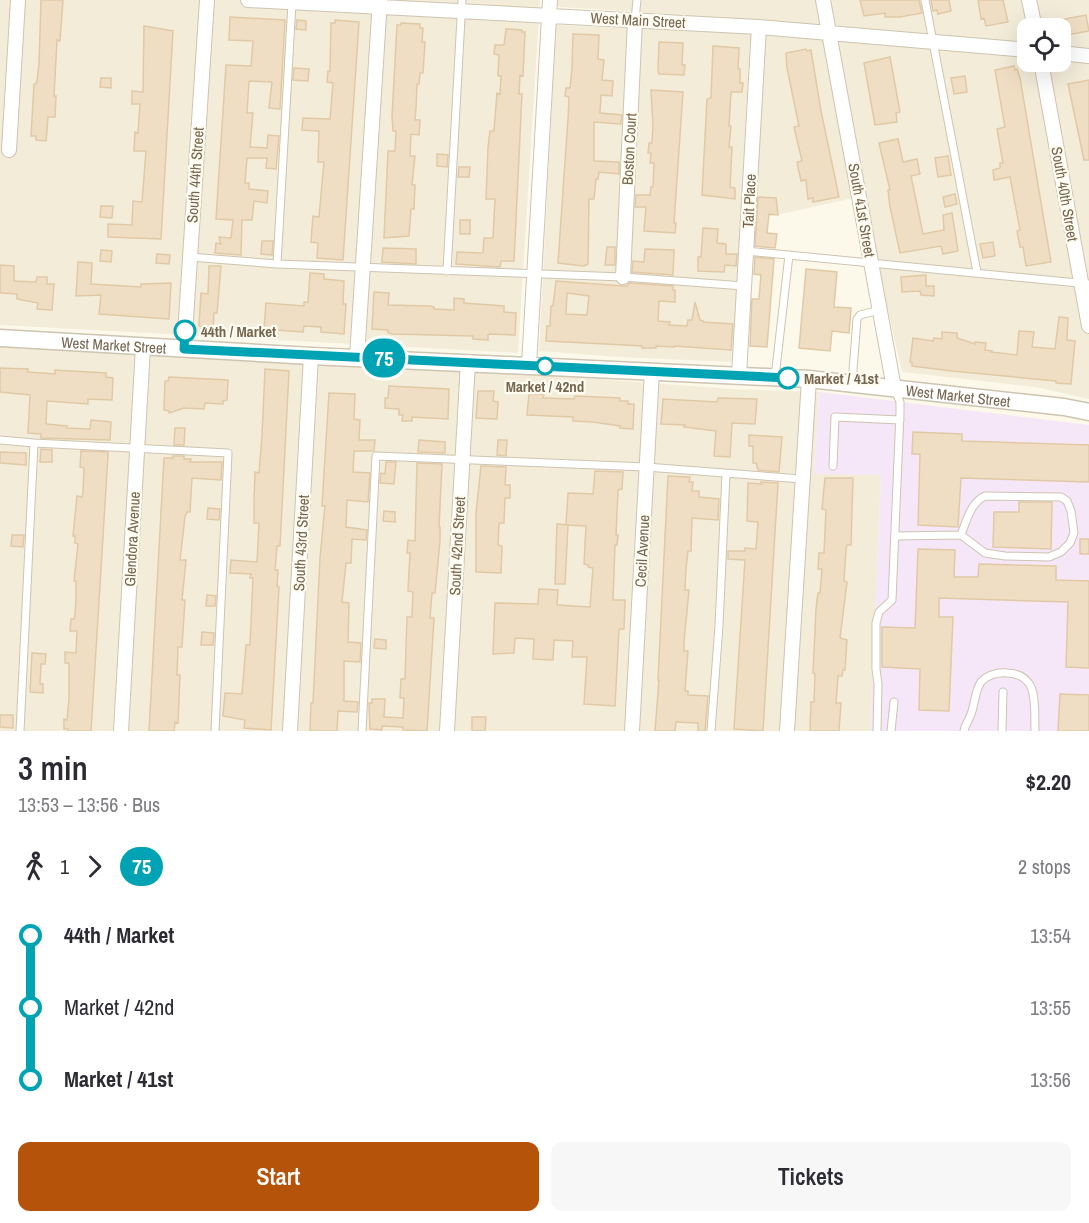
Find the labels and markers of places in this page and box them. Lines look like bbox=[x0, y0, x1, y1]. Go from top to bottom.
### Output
marker: 44th / Market bbox=[174, 320, 196, 342]
place label: 44th / Market bbox=[201, 321, 276, 342]
marker: Market / 42nd bbox=[536, 357, 554, 375]
marker: Market / 41st bbox=[777, 367, 799, 389]
place label: Market / 41st bbox=[804, 368, 879, 389]
place label: Market / 42nd bbox=[506, 376, 584, 397]

